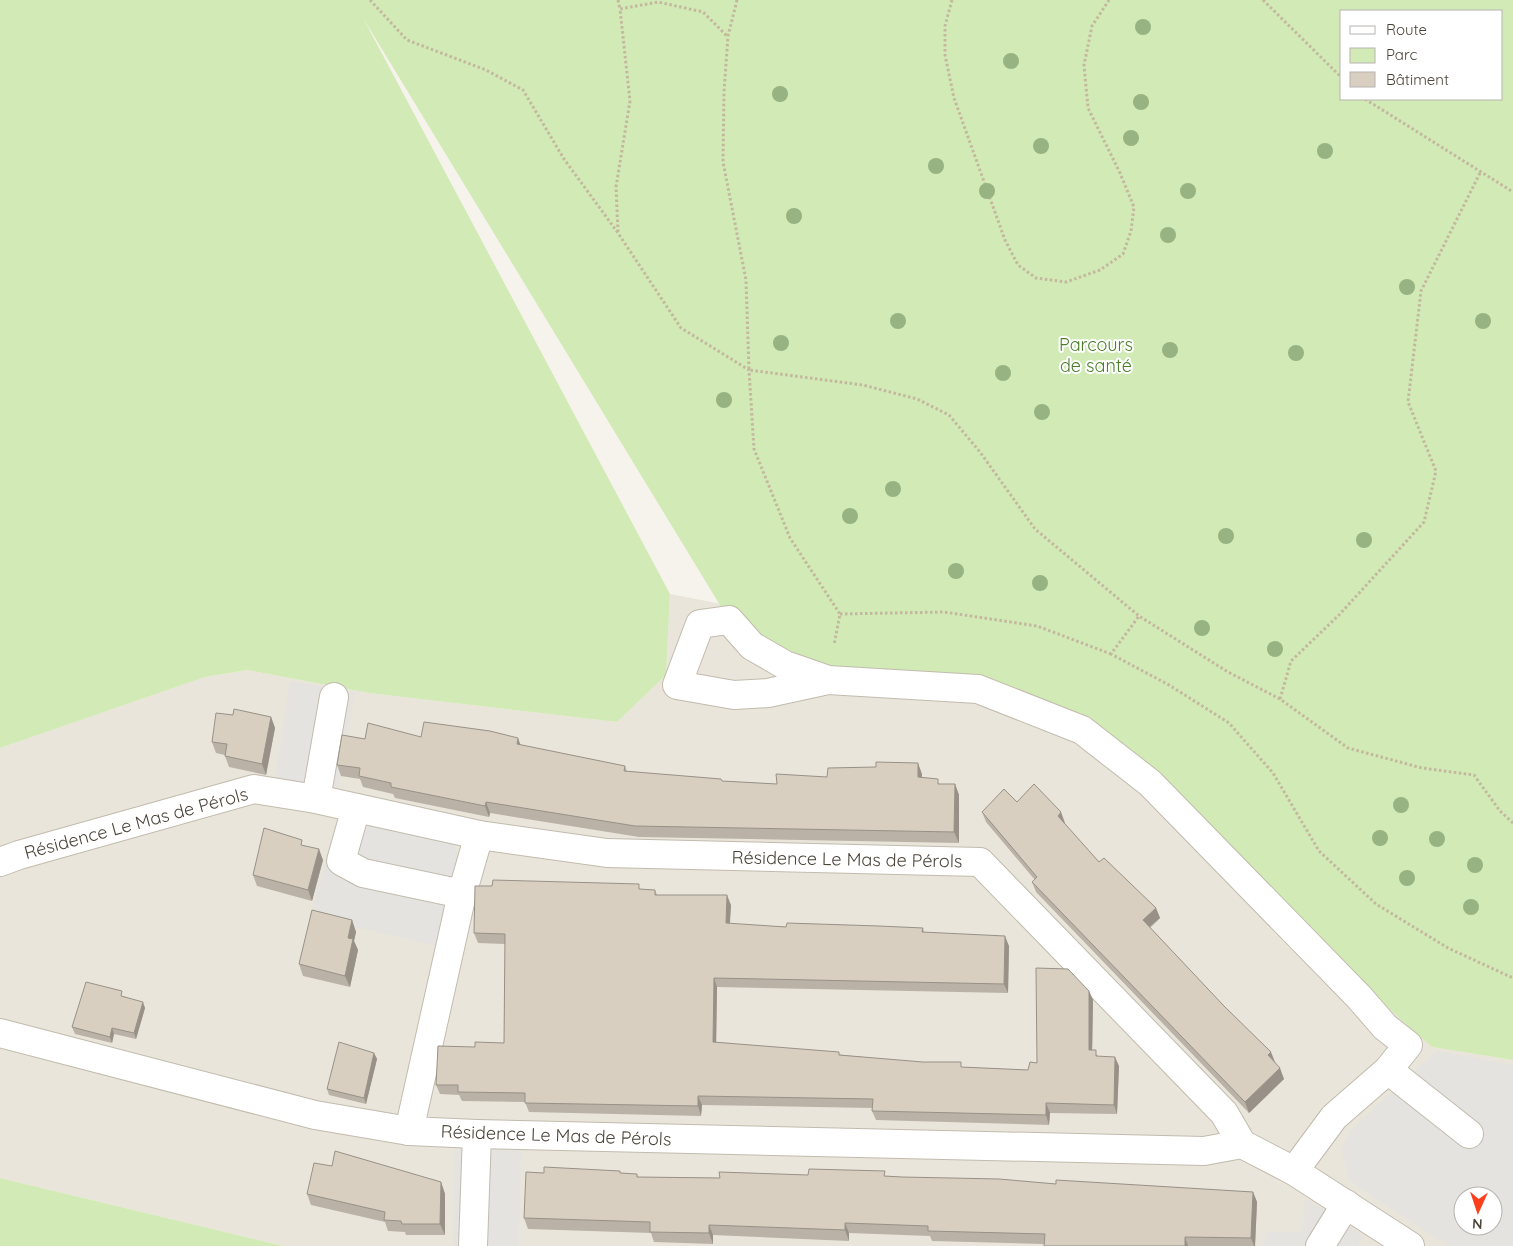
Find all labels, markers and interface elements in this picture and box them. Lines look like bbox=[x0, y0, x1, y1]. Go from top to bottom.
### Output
legend bbox=[1340, 10, 1503, 100]
text: Route bbox=[1386, 20, 1427, 39]
text: Parc bbox=[1386, 45, 1417, 64]
text: Bâtiment bbox=[1386, 70, 1449, 89]
park label: Parcours de santé bbox=[1059, 333, 1133, 377]
street label: Résidence Le Mas de Pérols bbox=[22, 782, 250, 864]
street label: Résidence Le Mas de Pérols bbox=[731, 845, 963, 873]
street label: Résidence Le Mas de Pérols bbox=[440, 1119, 672, 1151]
north arrow bbox=[1453, 1186, 1503, 1236]
text: N bbox=[1472, 1215, 1483, 1233]

